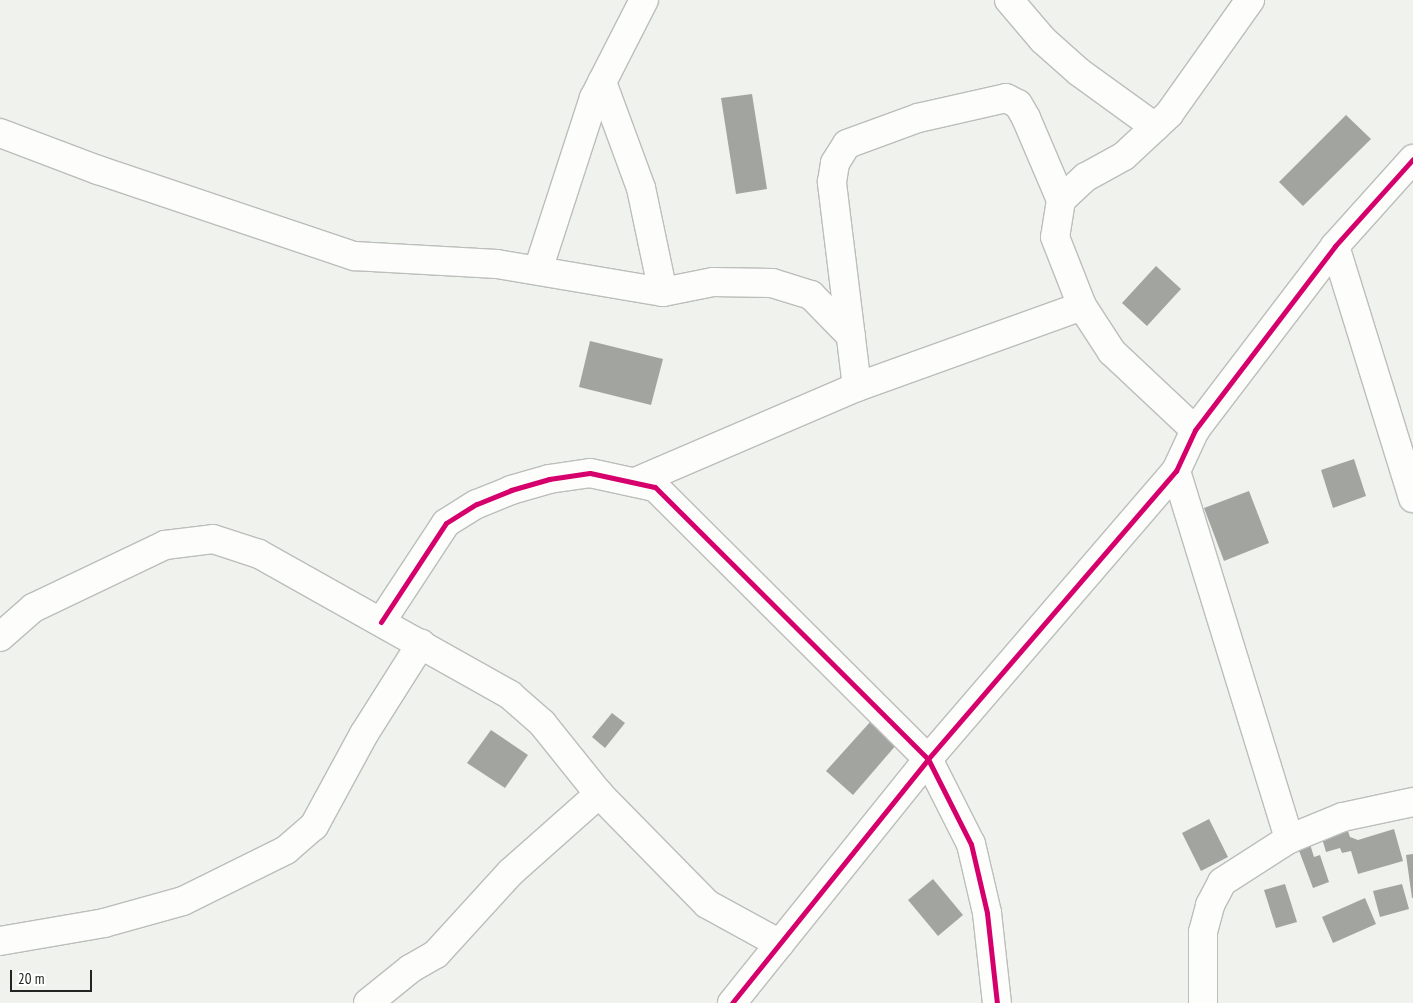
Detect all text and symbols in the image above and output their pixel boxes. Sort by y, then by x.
scale bar [12,960,95,992]
text: 20 m [18,969,44,988]

